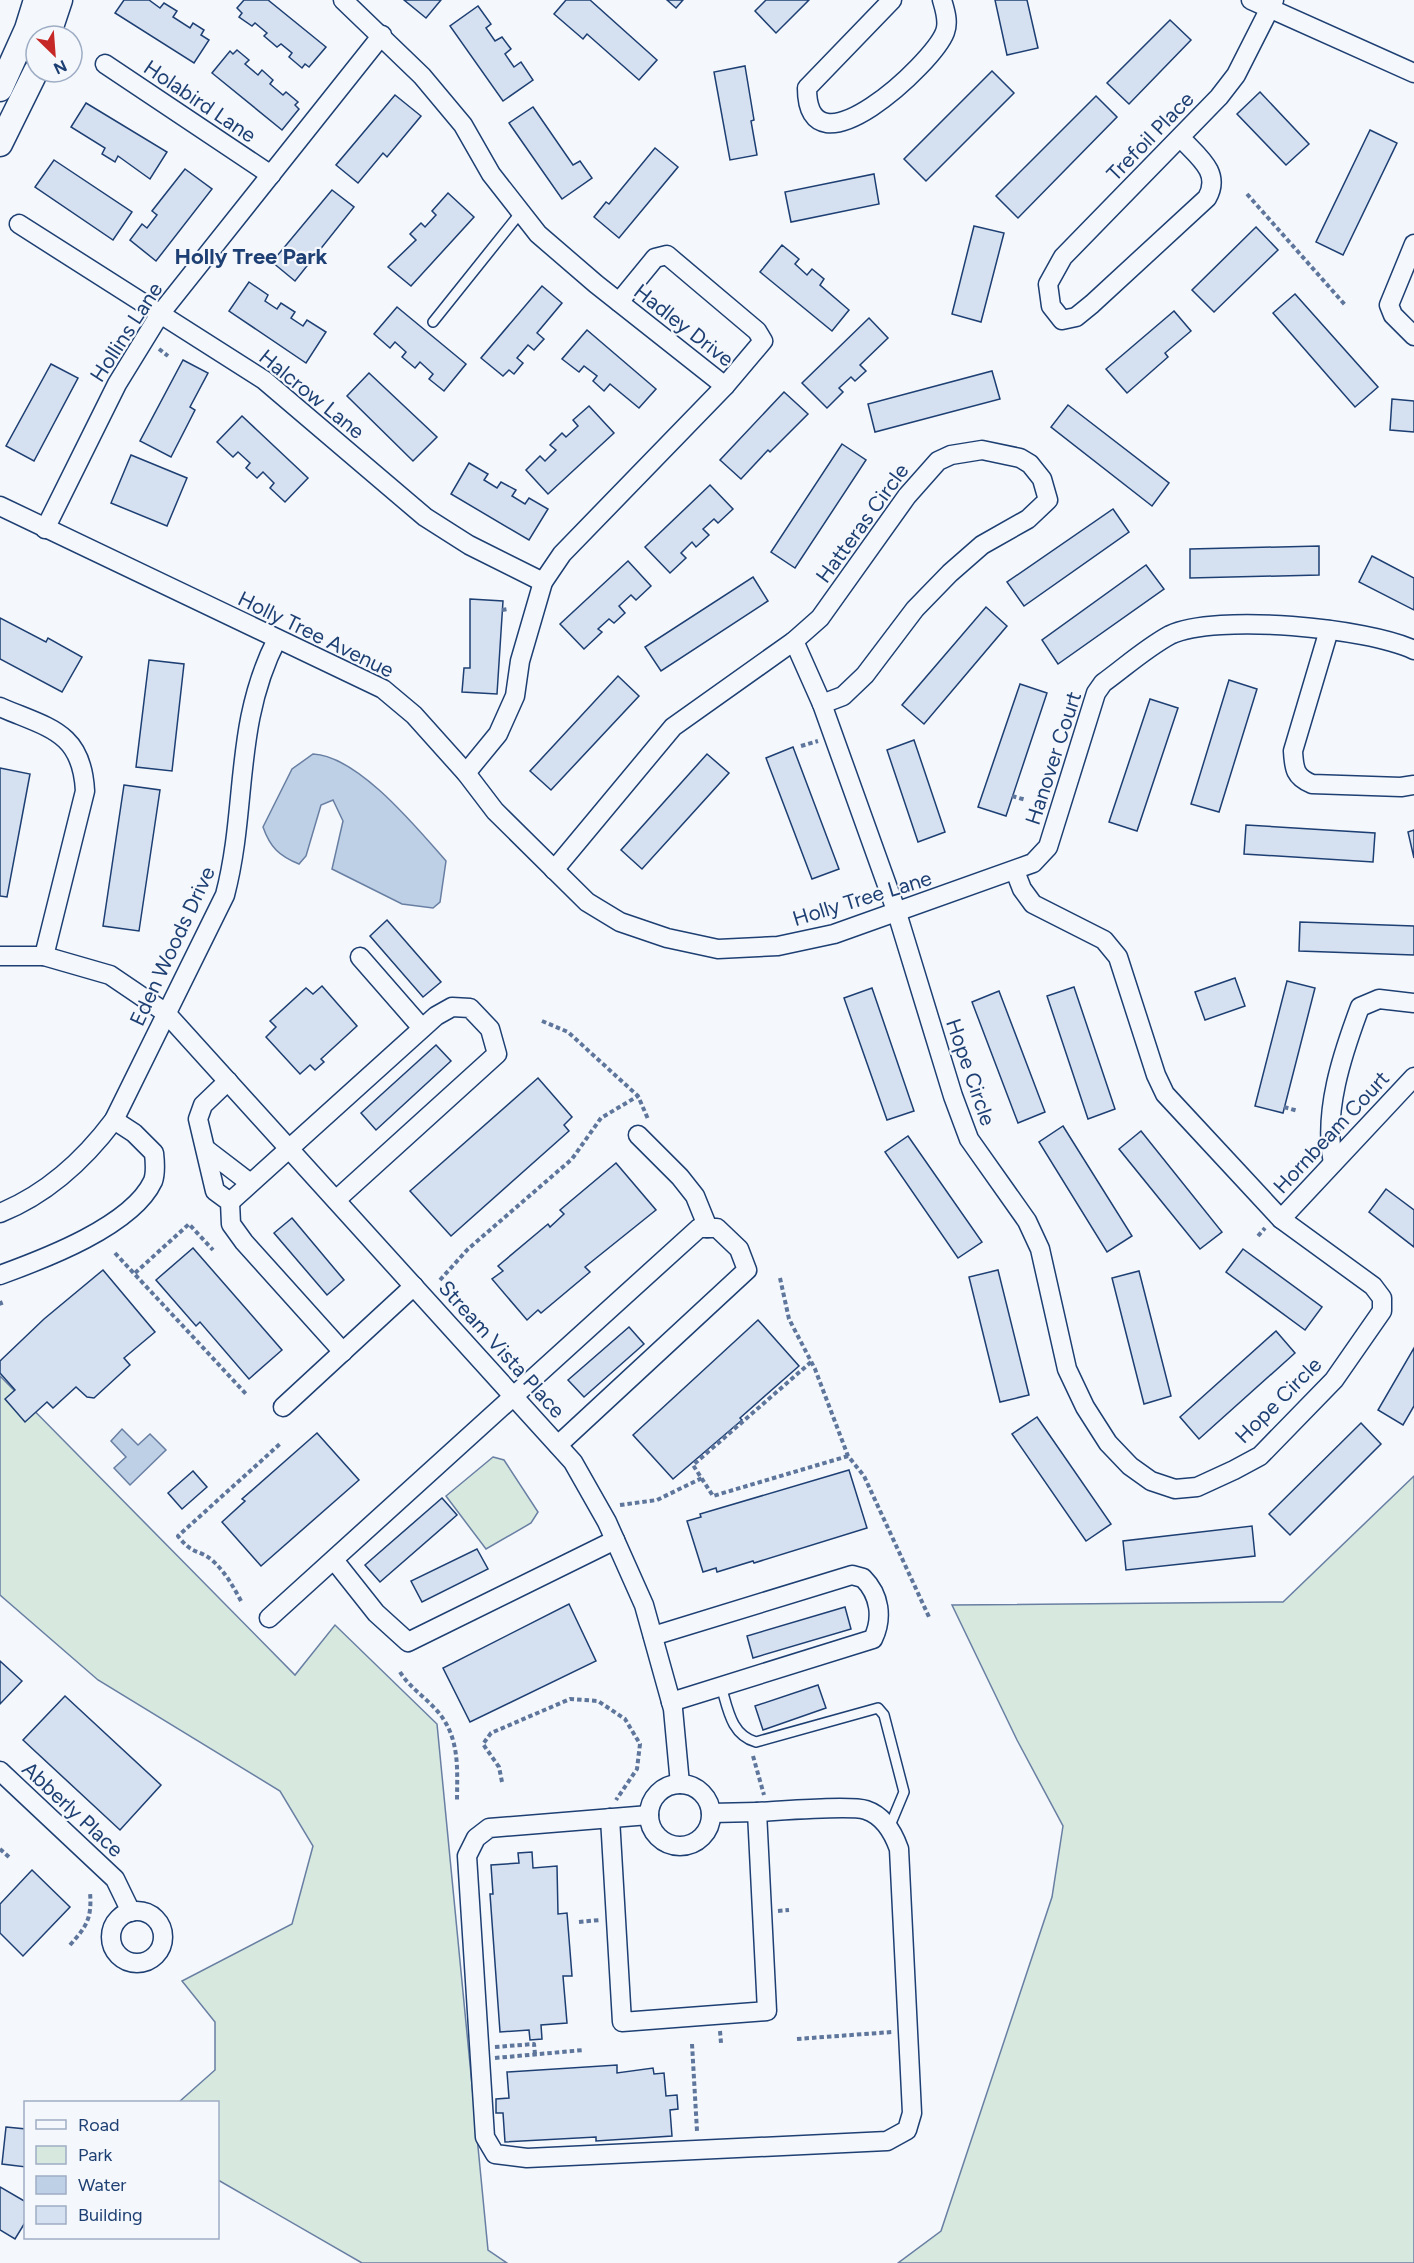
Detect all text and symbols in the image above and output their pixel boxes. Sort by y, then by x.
north arrow [24,24,84,84]
street label: Holabird Lane [139,54,261,148]
text: N [51,56,70,78]
street label: Trefoil Place [1101,86,1199,186]
district label: Holly Tree Park [175,243,328,270]
street label: Hollins Lane [85,278,167,386]
street label: Hadley Drive [629,278,739,372]
street label: Halcrow Lane [254,344,370,444]
street label: Hatteras Circle [810,459,914,587]
street label: Holly Tree Avenue [234,585,398,683]
street label: Hanover Court [1020,688,1086,828]
street label: Eden Woods Drive [124,862,220,1030]
street label: Holly Tree Lane [789,865,935,931]
street label: Hope Circle [941,1015,1001,1129]
street label: Hornbeam Court [1268,1066,1394,1198]
street label: Stream Vista Place [434,1275,570,1423]
street label: Hope Circle [1230,1352,1326,1448]
street label: Abberly Place [17,1756,129,1862]
legend [24,2101,219,2239]
text: Road [78,2114,119,2136]
text: Park [78,2144,113,2166]
text: Water [78,2174,126,2196]
text: Building [78,2204,143,2226]

